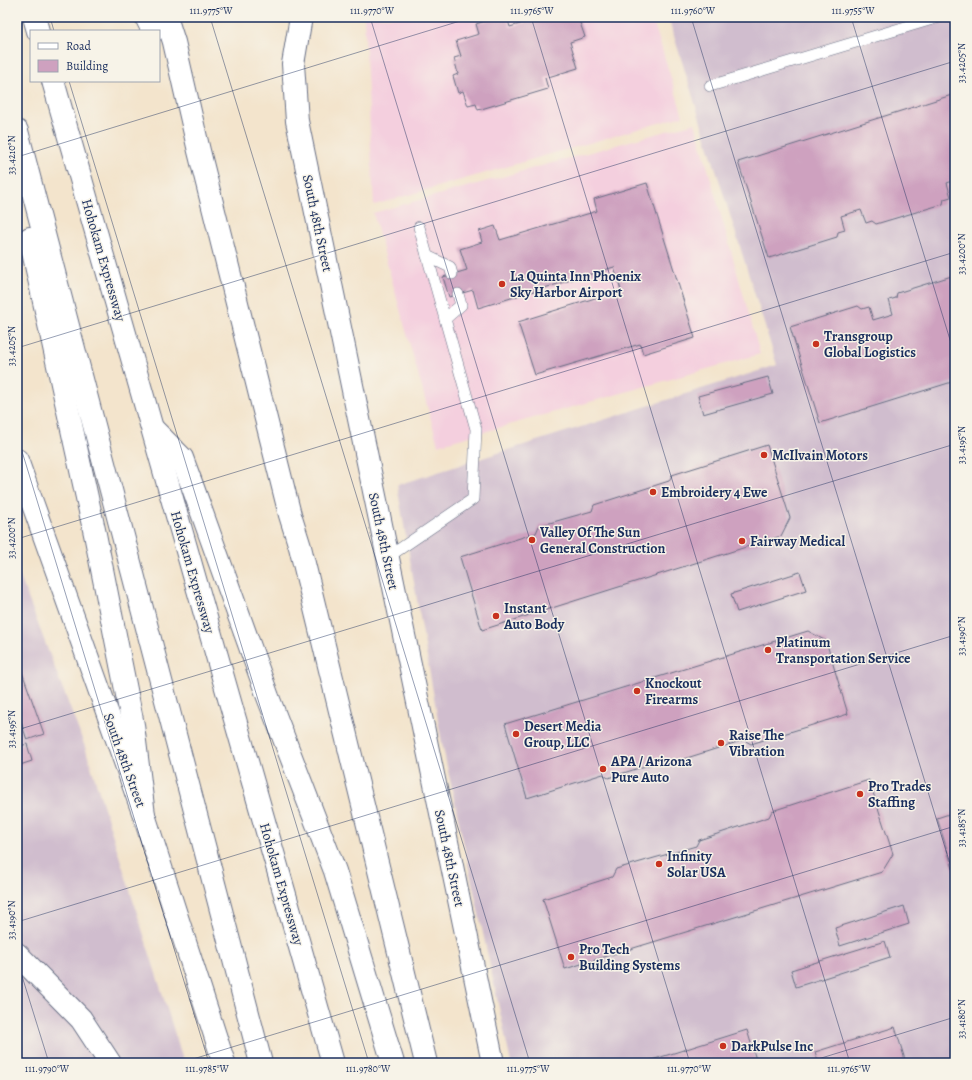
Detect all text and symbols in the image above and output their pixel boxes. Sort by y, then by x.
text: 111.9775°W [190,4,233,17]
text: 111.9770°W [350,4,395,17]
text: 111.9765°W [510,4,554,17]
text: 111.9760°W [671,4,716,17]
text: 111.9755°W [832,4,875,17]
legend [30,30,160,82]
text: Road [66,38,92,54]
text: 33.4205°N [955,43,968,83]
text: Building [66,58,108,74]
text: 33.4210°N [5,135,18,175]
street label: South 48th Street [298,173,337,274]
street label: Hohokam Expressway [77,197,130,324]
text: 33.4200°N [955,233,968,275]
place label: La Quinta Inn Phoenix Sky Harbor Airport [510,267,641,302]
marker: La Quinta Inn Phoenix Sky Harbor Airport [497,279,507,289]
text: 33.4205°N [5,326,18,366]
place label: Transgroup Global Logistics [824,327,916,362]
marker: Transgroup Global Logistics [811,339,821,349]
text: 33.4195°N [955,426,968,464]
place label: McIlvain Motors [772,446,868,465]
marker: McIlvain Motors [759,450,769,460]
place label: Embroidery 4 Ewe [661,483,768,502]
marker: Embroidery 4 Ewe [648,487,658,497]
street label: South 48th Street [364,491,403,592]
street label: Hohokam Expressway [166,509,219,636]
text: 33.4200°N [5,517,18,559]
place label: Valley Of The Sun General Construction [539,523,665,558]
place label: Fairway Medical [750,532,846,551]
marker: Valley Of The Sun General Construction [527,535,537,545]
marker: Fairway Medical [737,536,747,546]
place label: Instant Auto Body [503,599,565,634]
marker: Instant Auto Body [491,611,501,621]
text: 33.4190°N [955,616,968,656]
place label: Platinum Transportation Service [776,633,911,668]
marker: Platinum Transportation Service [763,645,773,655]
place label: Knockout Firearms [645,674,702,709]
marker: Knockout Firearms [632,686,642,696]
text: 33.4195°N [5,710,18,748]
street label: South 48th Street [99,710,151,810]
place label: Desert Media Group, LLC [524,717,602,752]
place label: Raise The Vibration [728,726,785,761]
marker: Desert Media Group, LLC [511,729,521,739]
marker: Raise The Vibration [716,738,726,748]
place label: APA / Arizona Pure Auto [610,752,692,787]
marker: APA / Arizona Pure Auto [598,764,608,774]
place label: Pro Trades Staffing [868,777,931,812]
marker: Pro Trades Staffing [855,789,865,799]
street label: South 48th Street [430,808,469,909]
text: 33.4185°N [955,809,968,847]
street label: Hohokam Expressway [255,821,308,948]
place label: Infinity Solar USA [667,847,726,882]
marker: Infinity Solar USA [654,859,664,869]
text: 33.4190°N [5,900,18,940]
place label: Pro Tech Building Systems [579,940,681,975]
marker: Pro Tech Building Systems [566,952,576,962]
text: 33.4180°N [955,999,968,1039]
place label: DarkPulse Inc [731,1037,813,1056]
marker: DarkPulse Inc [718,1041,728,1051]
text: 111.9790°W [25,1062,70,1075]
text: 111.9785°W [185,1062,229,1075]
text: 111.9780°W [346,1062,391,1075]
text: 111.9775°W [507,1062,550,1075]
text: 111.9770°W [667,1062,712,1075]
text: 111.9765°W [827,1062,871,1075]

